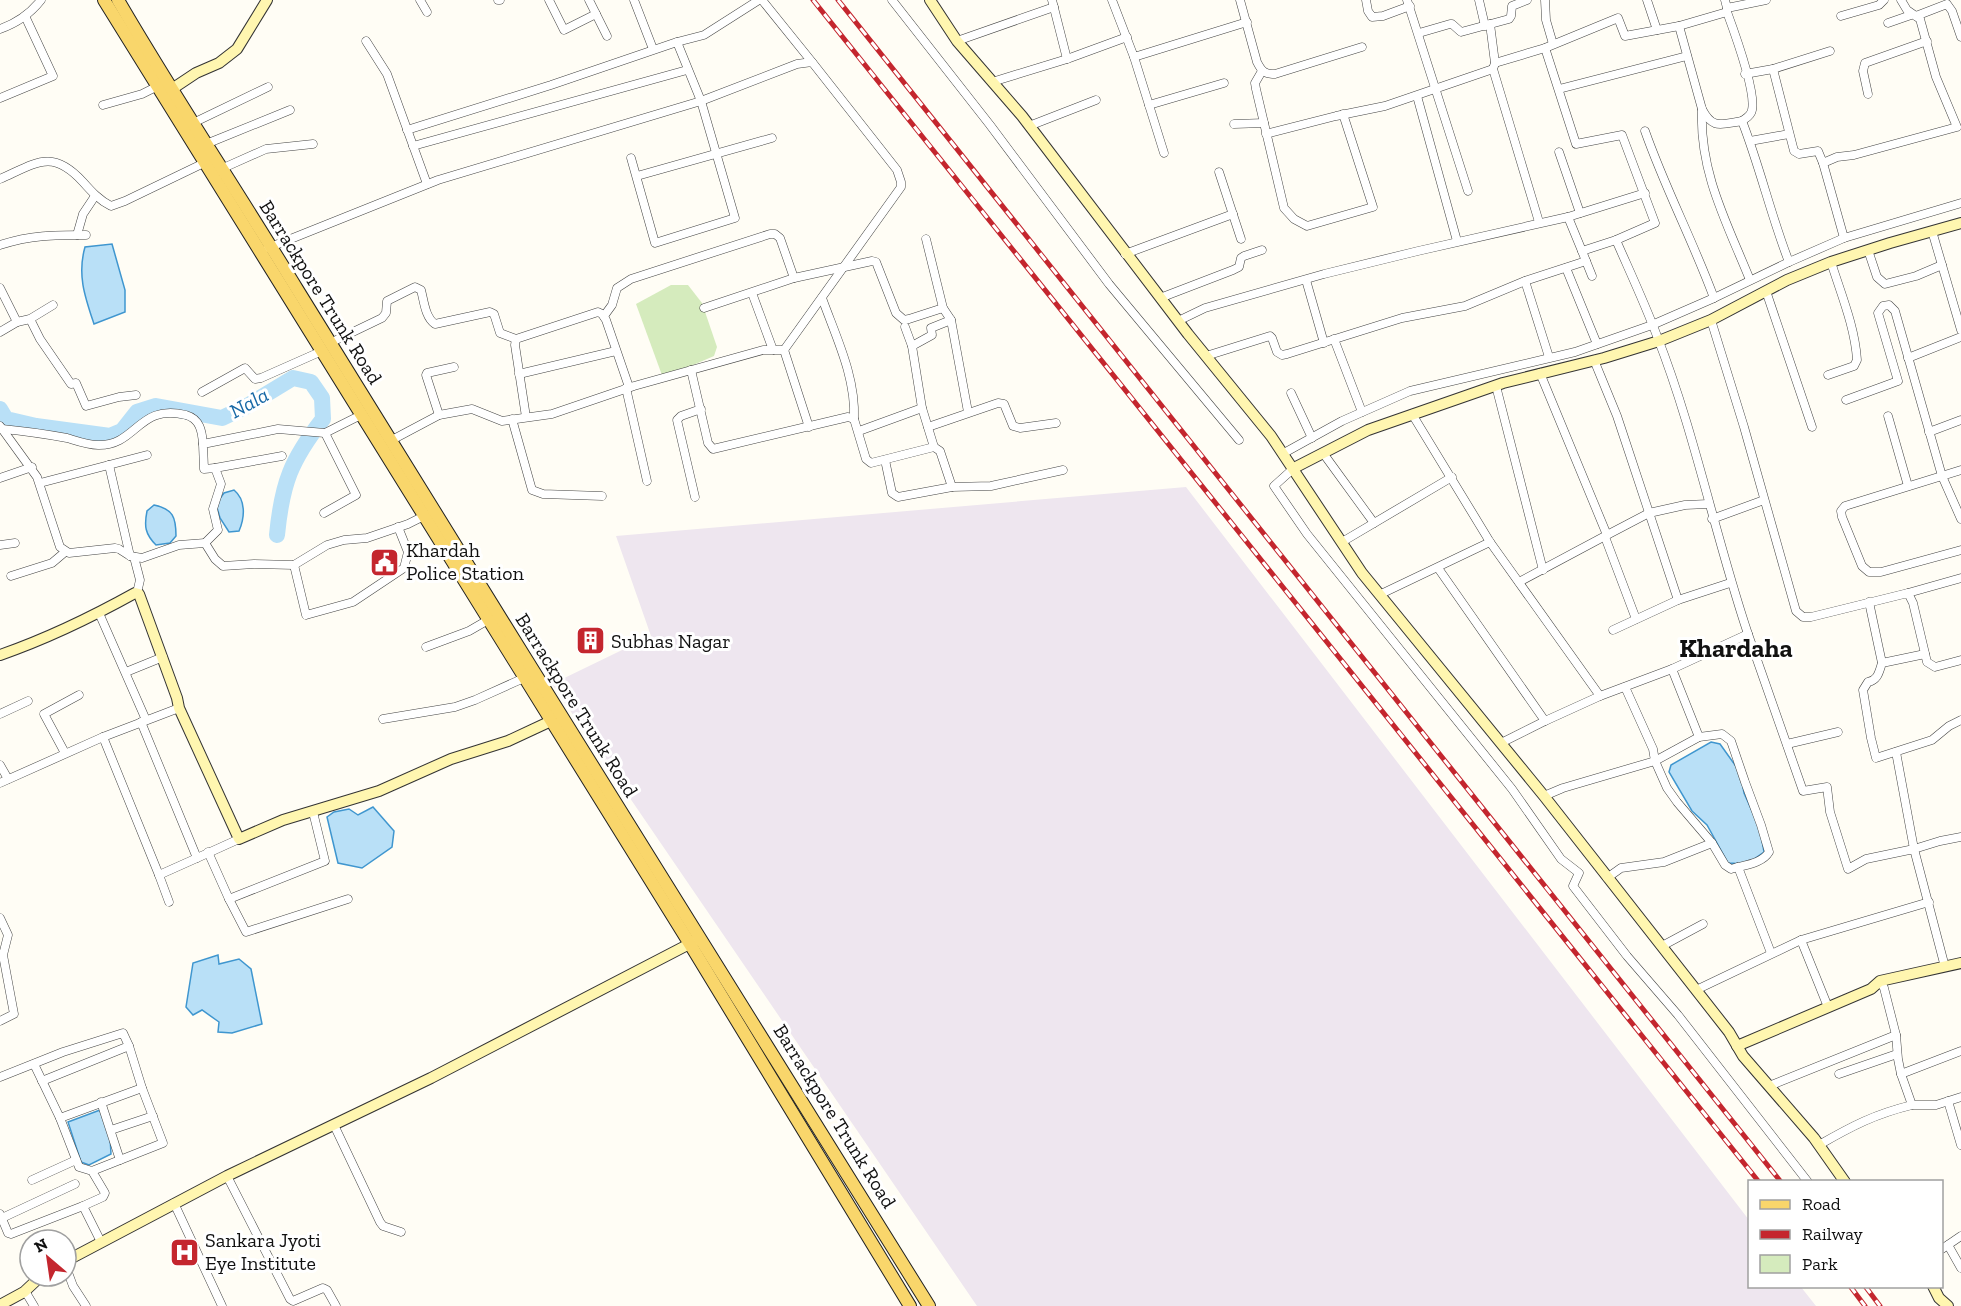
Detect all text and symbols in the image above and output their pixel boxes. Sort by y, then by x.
street label: Barrackpore Trunk Road [255,196,387,388]
water label: Nala [225,382,273,423]
place label: Khardah Police Station [406,538,524,585]
public building icon: Khardah Police Station [369,546,401,578]
street label: Barrackpore Trunk Road [511,609,643,801]
building icon: Subhas Nagar [574,625,606,657]
place label: Subhas Nagar [611,629,731,653]
district label: Khardaha [1679,632,1793,664]
street label: Barrackpore Trunk Road [769,1020,901,1212]
legend [1748,1180,1943,1288]
text: Road [1802,1193,1841,1215]
text: Railway [1802,1223,1864,1245]
north arrow [18,1228,78,1288]
place label: Sankara Jyoti Eye Institute [205,1228,321,1275]
text: N [31,1234,51,1257]
hospital icon: Sankara Jyoti Eye Institute [168,1236,200,1268]
text: Park [1802,1253,1838,1275]

